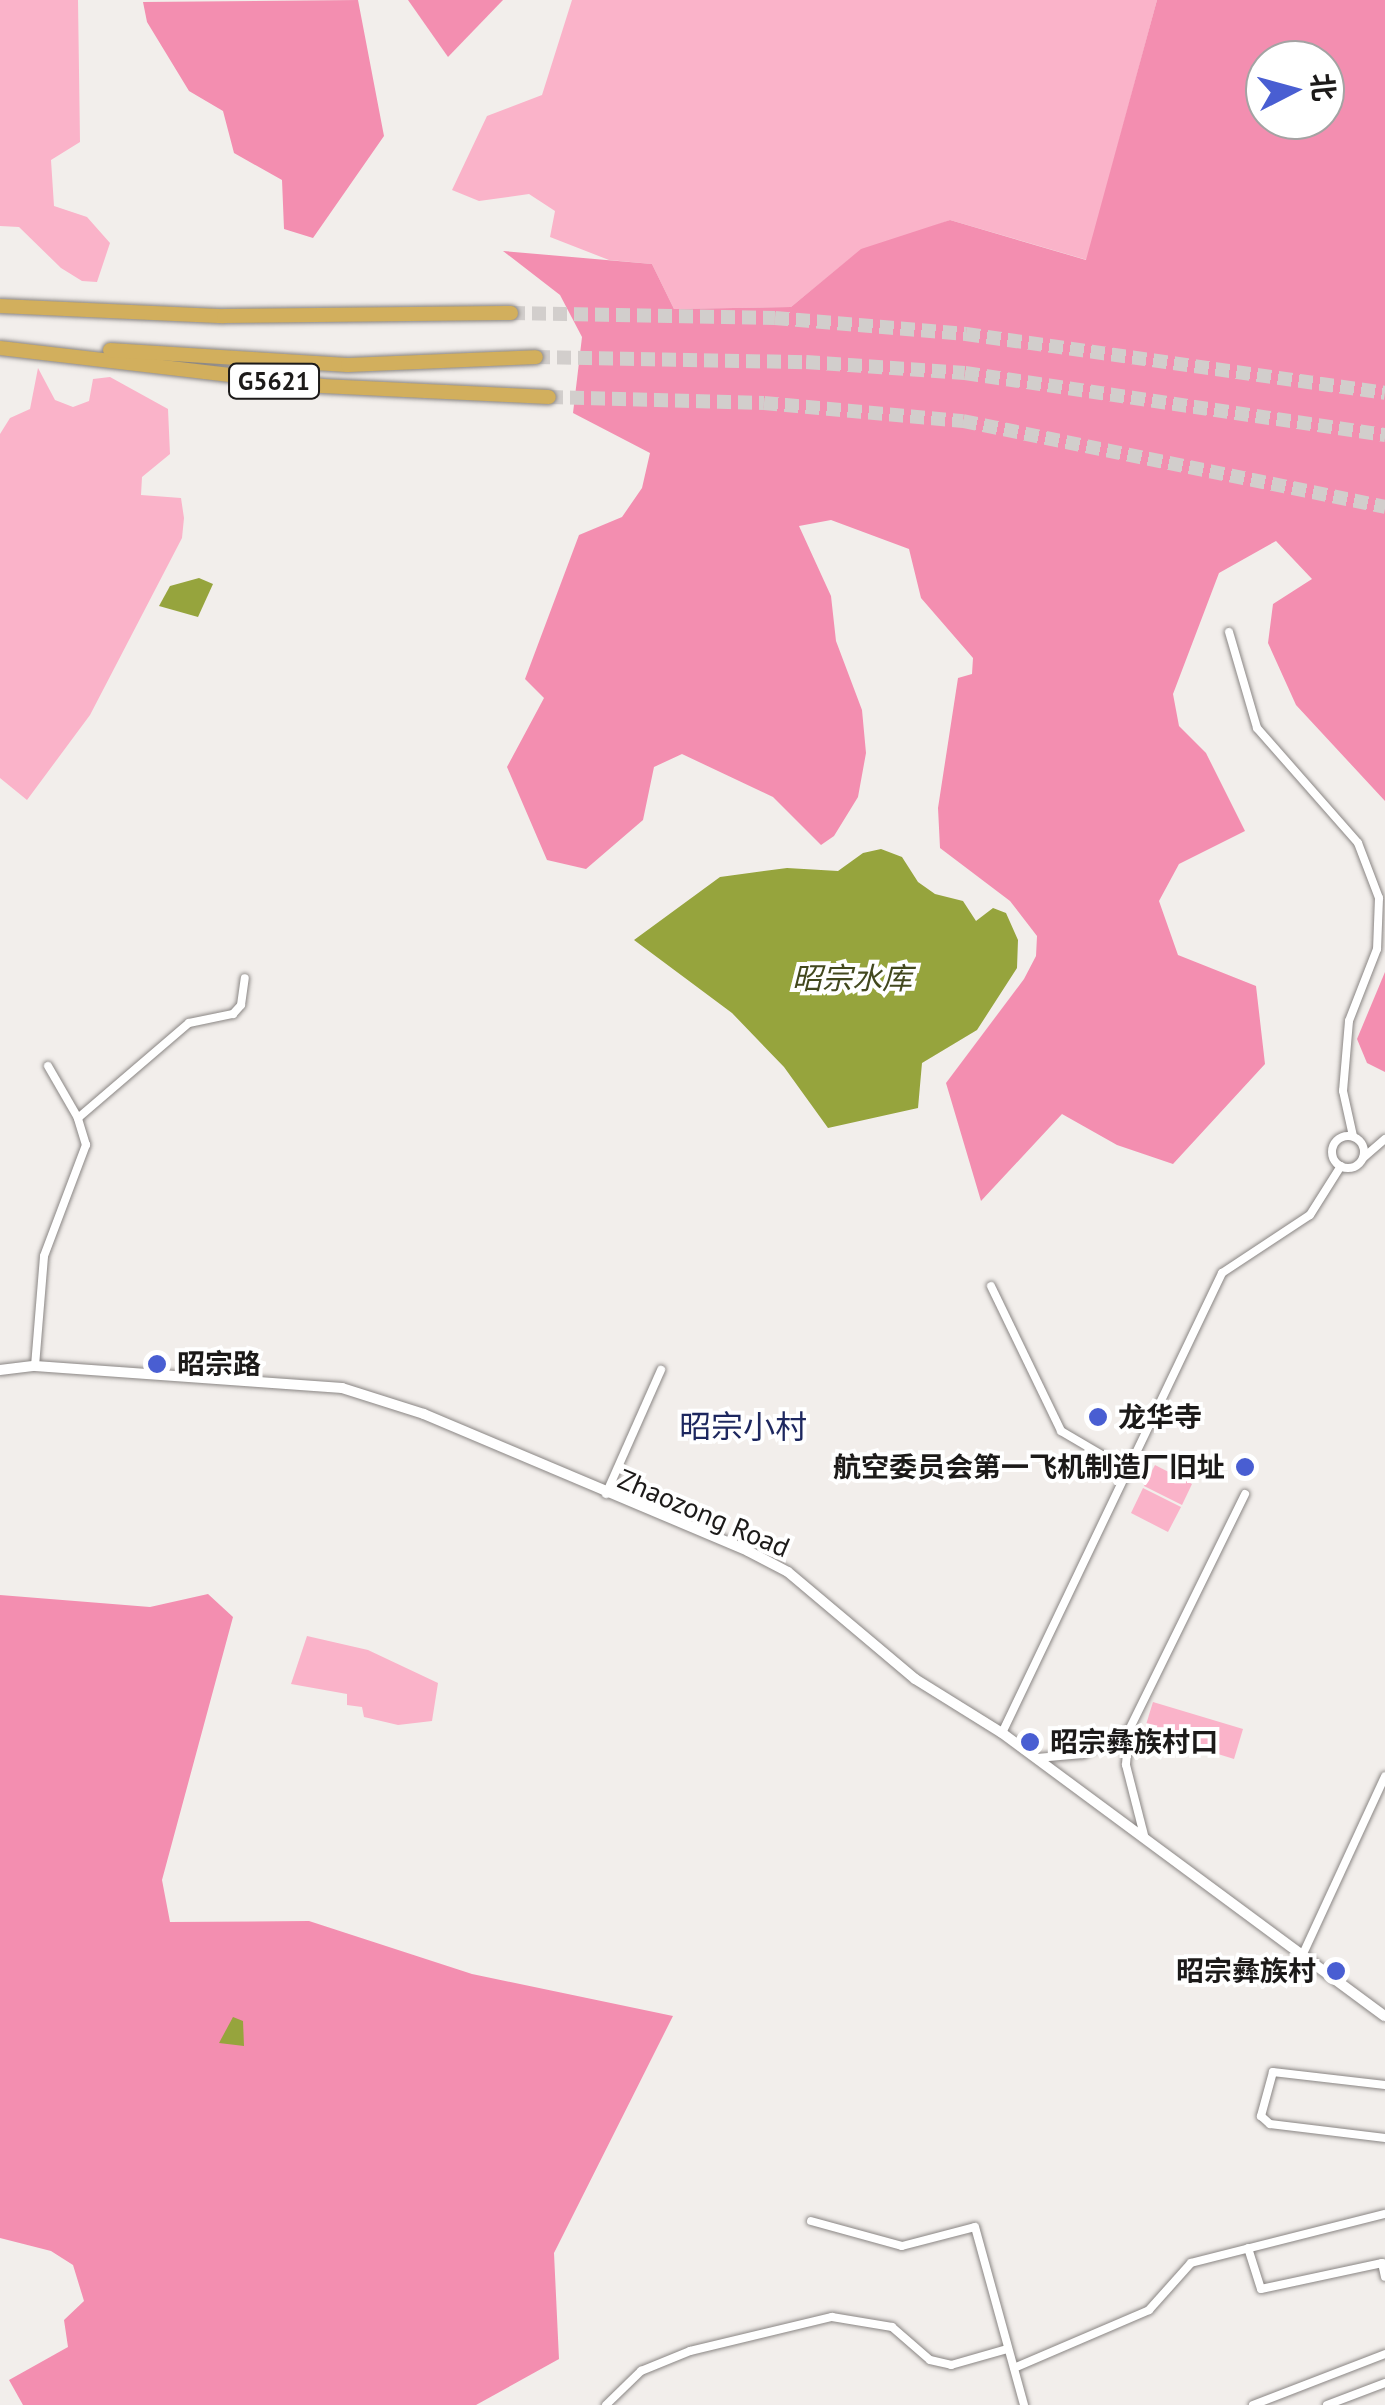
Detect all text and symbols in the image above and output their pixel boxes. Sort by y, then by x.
north arrow [1245,40,1345,140]
text: 北 [1303,71,1343,103]
road number: G5621 [226,361,322,401]
water label: 昭宗水库 [792,960,912,996]
place label: 昭宗路 [177,1347,261,1381]
marker: 昭宗路 [146,1353,168,1375]
place label: 龙华寺 [1118,1400,1202,1434]
marker: 龙华寺 [1087,1406,1109,1428]
district label: 昭宗小村 [679,1407,807,1445]
place label: 航空委员会第一飞机制造厂旧址 [833,1450,1225,1484]
marker: 航空委员会第一飞机制造厂旧址 [1234,1456,1256,1478]
street label: Zhaozong Road [613,1462,795,1564]
place label: 昭宗彝族村口 [1050,1725,1218,1759]
marker: 昭宗彝族村口 [1019,1731,1041,1753]
place label: 昭宗彝族村 [1176,1954,1316,1988]
marker: 昭宗彝族村 [1325,1960,1347,1982]

